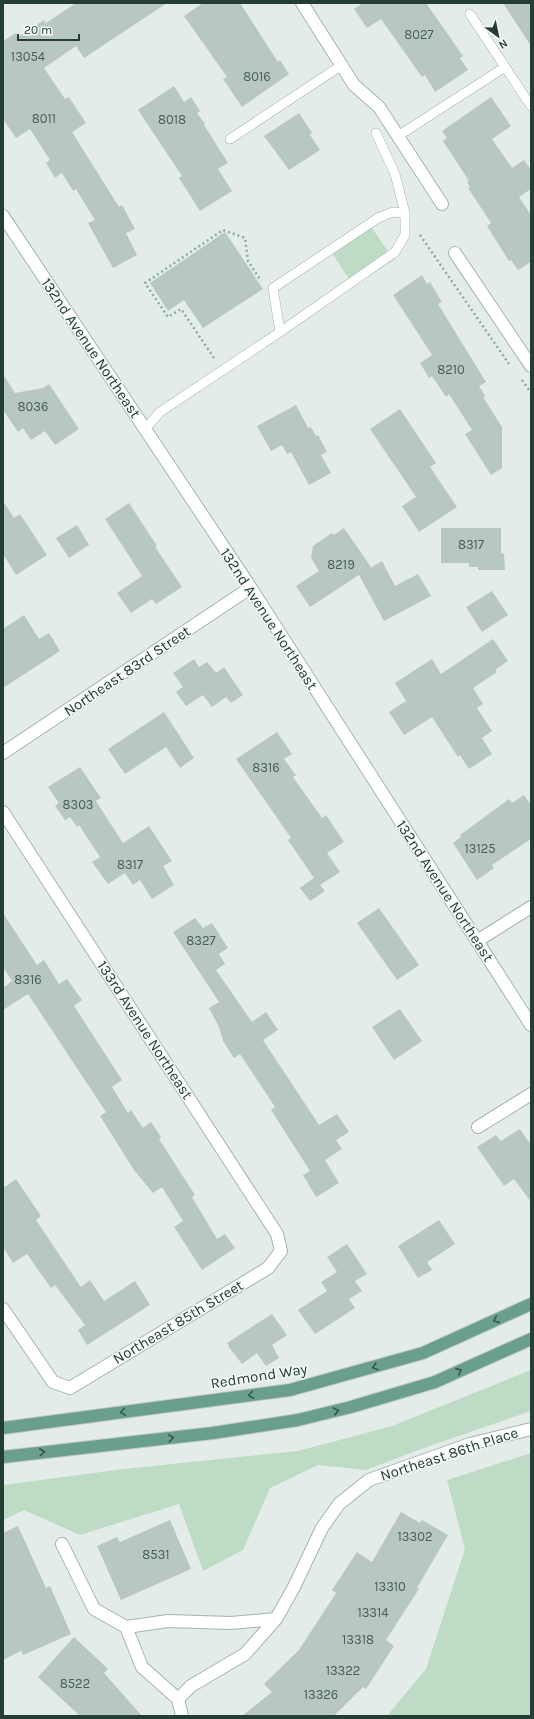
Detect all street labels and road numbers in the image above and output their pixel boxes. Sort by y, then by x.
street label: 132nd Avenue Northeast [37,275,145,422]
street label: 132nd Avenue Northeast [217,545,322,693]
street label: Northeast 83rd Street [60,622,194,720]
street label: 132nd Avenue Northeast [393,817,498,965]
street label: 133rd Avenue Northeast [93,957,197,1103]
street label: Northeast 85th Street [110,1276,247,1368]
street label: Redmond Way [209,1359,309,1393]
street label: Northeast 86th Place [378,1423,520,1485]

